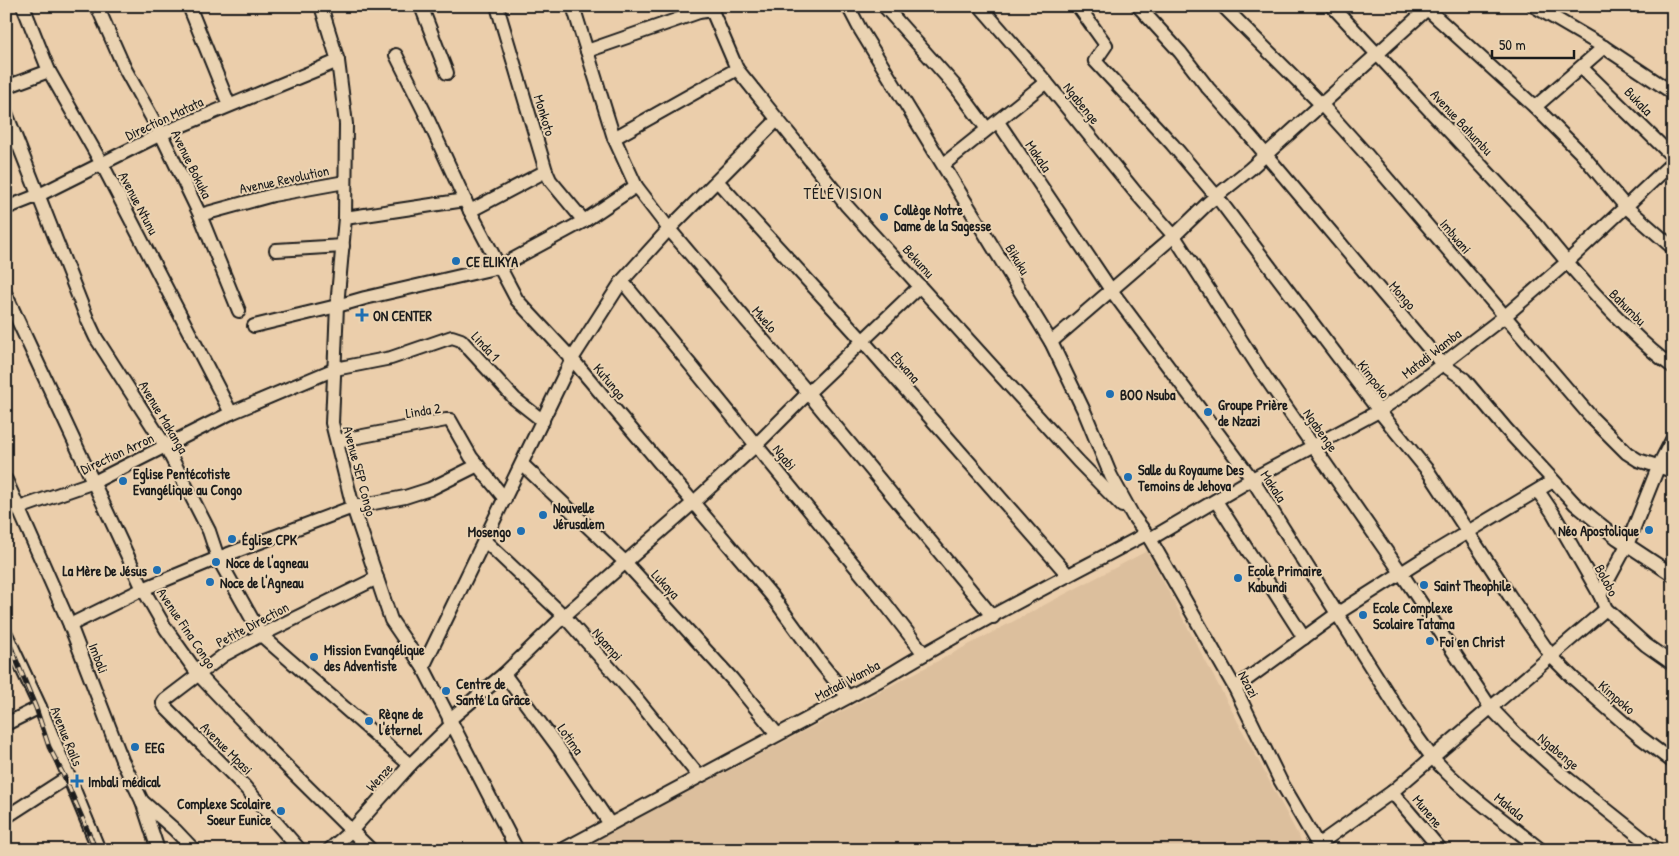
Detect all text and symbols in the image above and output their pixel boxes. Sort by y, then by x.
scale bar [1492,28,1574,60]
text: 50 m [1499,34,1526,55]
street label: Ngabenge [1059,78,1105,129]
street label: Bukala [1621,82,1658,120]
street label: Avenue Bahumbu [1427,85,1498,159]
street label: Direction Matata [122,91,206,144]
street label: Monkoto [530,92,560,138]
street label: Avenue Bokuka [167,127,217,202]
street label: Makala [1022,136,1057,176]
street label: Avenue Revolution [237,160,331,198]
street label: Avenue Ntunu [115,168,164,238]
district label: TÉLÉVISION [804,182,882,204]
place label: Collège Notre Dame de la Sagesse [894,200,992,237]
marker: Collège Notre Dame de la Sagesse [878,211,890,223]
street label: Imbwani [1436,215,1476,257]
street label: Bekumu [899,240,939,282]
street label: Bikuku [1001,240,1035,278]
place label: CE ELIKYA [466,252,518,271]
marker: CE ELIKYA [450,255,462,267]
street label: Mongo [1385,277,1421,314]
street label: Bahumbu [1605,284,1651,330]
street label: Mwelo [748,301,782,337]
place label: ON CENTER [373,306,432,325]
marker: ON CENTER [355,308,369,322]
street label: Matadi Wamba [1397,323,1465,382]
street label: Linda 1 [467,327,505,365]
street label: Ebwana [887,347,925,387]
street label: Kimpoko [1353,356,1395,403]
street label: Kutunga [589,359,631,404]
street label: Avenue Makanga [134,377,193,458]
place label: BOO Nsuba [1120,385,1176,404]
marker: BOO Nsuba [1104,388,1116,400]
place label: Groupe Prière de Nzazi [1218,395,1288,430]
street label: Linda 2 [404,398,442,422]
street label: Ngabenge [1298,405,1343,456]
marker: Groupe Prière de Nzazi [1202,406,1214,418]
street label: Avenue SEP Congo [338,424,381,519]
street label: Direction Arron [77,428,157,478]
street label: Ngabi [768,440,801,475]
place label: Salle du Royaume Des Temoins de Jehova [1137,460,1245,495]
place label: Eglise Pentécotiste Evangélique au Congo [133,464,242,501]
street label: Makala [1257,466,1292,506]
marker: Salle du Royaume Des Temoins de Jehova [1122,471,1134,483]
marker: Eglise Pentécotiste Evangélique au Congo [117,475,129,487]
place label: Nouvelle Jérusalem [553,498,605,533]
marker: Nouvelle Jérusalem [537,509,549,521]
place label: Néo Apostolique [1558,521,1639,542]
place label: Mosengo [468,522,511,543]
marker: Néo Apostolique [1643,524,1655,536]
marker: Mosengo [515,525,527,537]
place label: Église CPK [242,530,298,551]
marker: Église CPK [226,533,238,545]
place label: Noce de l'agneau [226,553,309,574]
marker: Noce de l'agneau [210,556,222,568]
place label: La Mère De Jésus [62,561,148,580]
place label: Ecole Primaire Kabundi [1248,561,1323,596]
street label: Bolobo [1591,561,1623,600]
marker: La Mère De Jésus [151,564,163,576]
street label: Lukaya [647,565,685,604]
marker: Ecole Primaire Kabundi [1232,572,1244,584]
place label: Noce de l'Agneau [220,573,304,594]
marker: Noce de l'Agneau [204,576,216,588]
place label: Saint Theophile [1434,576,1512,597]
marker: Saint Theophile [1418,579,1430,591]
street label: Avenue Fina Congo [152,584,221,673]
street label: Petite Direction [212,597,292,651]
place label: Ecole Complexe Scolaire Tatama [1373,598,1455,633]
marker: Ecole Complexe Scolaire Tatama [1357,609,1369,621]
street label: Ngampi [588,623,628,665]
place label: Foi en Christ [1439,632,1506,651]
marker: Foi en Christ [1424,635,1436,647]
street label: Imbali [85,640,113,676]
place label: Mission Evangélique des Adventiste [324,640,425,675]
marker: Mission Evangélique des Adventiste [308,651,320,663]
street label: Matadi Wamba [811,655,883,705]
street label: Nzazi [1234,667,1264,701]
place label: Centre de Santé La Grâce [456,674,531,709]
street label: Kimpoko [1594,676,1640,719]
marker: Centre de Santé La Grâce [440,685,452,697]
street label: Avenue Rails [46,703,88,769]
place label: Règne de l'éternel [379,704,424,739]
marker: Règne de l'éternel [363,715,375,727]
street label: Avenue Mpasi [196,718,257,779]
street label: Lotima [554,720,589,759]
street label: Ngabenge [1534,728,1584,775]
place label: EEG [145,738,164,757]
marker: EEG [129,741,141,753]
street label: Wenze [361,758,397,795]
place label: Imbali médical [88,772,161,791]
marker: Imbali médical [70,774,84,788]
street label: Makala [1491,788,1530,825]
street label: Munene [1409,790,1448,832]
place label: Complexe Scolaire Soeur Eunice [177,794,271,829]
marker: Complexe Scolaire Soeur Eunice [275,805,287,817]

